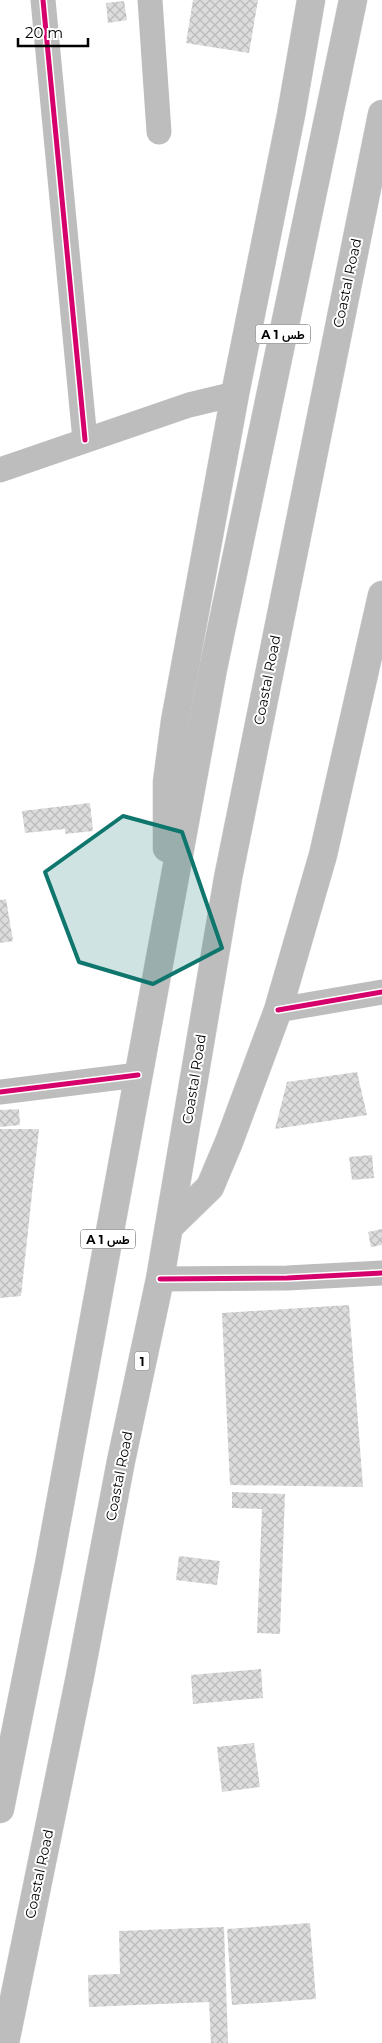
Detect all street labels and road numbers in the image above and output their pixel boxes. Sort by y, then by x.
street label: Coastal Road [329,237,365,329]
road number: A 1 طس [256,324,310,344]
street label: Coastal Road [249,634,285,726]
street label: Coastal Road [178,1033,210,1125]
road number: A 1 طس [80,1230,136,1248]
road number: 1 [134,1352,150,1370]
street label: Coastal Road [101,1430,137,1522]
street label: Coastal Road [21,1828,57,1920]

